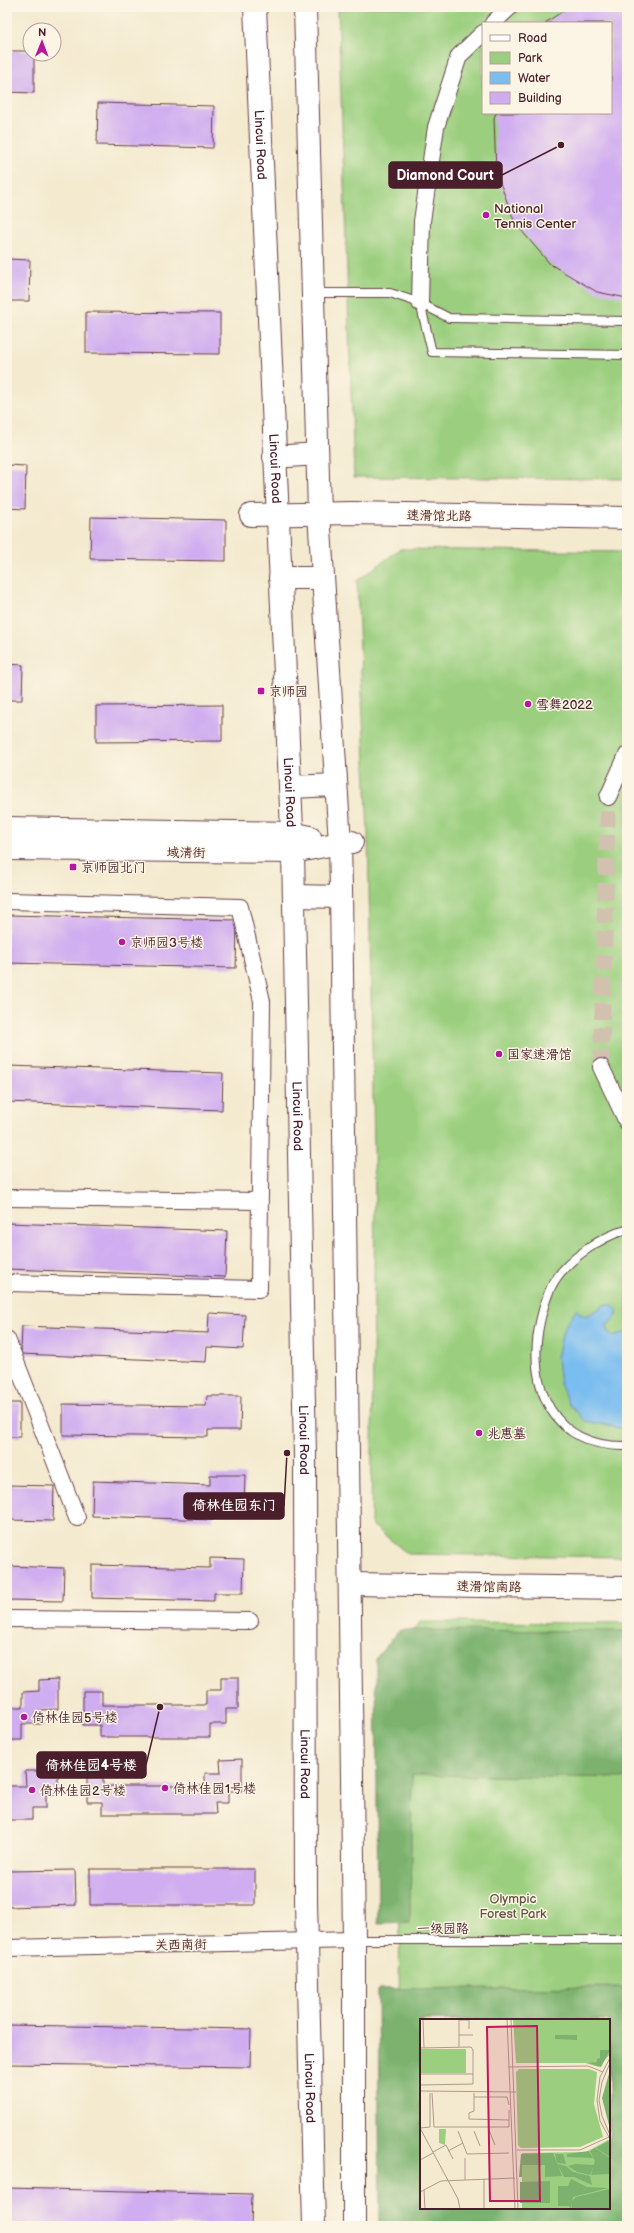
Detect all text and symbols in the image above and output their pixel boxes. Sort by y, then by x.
north arrow [22,22,62,62]
legend [482,22,612,114]
text: N [38,26,46,39]
text: Road [518,31,547,46]
text: Park [518,51,542,66]
text: Water [518,71,550,86]
text: Building [518,91,562,106]
street label: Lincui Road [251,110,270,180]
callout: Diamond Court [389,162,502,188]
text: Diamond Court [396,167,494,184]
place label: National Tennis Center [494,201,576,232]
marker: National Tennis Center [481,210,491,220]
street label: Lincui Road [265,433,284,504]
street label: 速滑馆北路 [406,507,472,525]
place label: 京师园 [269,684,308,700]
marker: 京师园 [256,686,266,696]
place label: 雪舞2022 [536,697,593,713]
marker: 雪舞2022 [523,699,533,709]
street label: Lincui Road [280,757,299,828]
street label: 域清街 [166,845,206,861]
place label: 京师园北门 [81,860,146,876]
marker: 京师园北门 [68,862,78,872]
place label: 京师园3号楼 [130,935,203,951]
marker: 京师园3号楼 [117,937,127,947]
place label: 国家速滑馆 [507,1047,572,1063]
marker: 国家速滑馆 [494,1049,504,1059]
street label: Lincui Road [289,1081,306,1151]
street label: Lincui Road [295,1405,312,1475]
place label: 兆惠墓 [487,1426,526,1442]
marker: 兆惠墓 [474,1428,484,1438]
callout: 倚林佳园东门 [184,1493,284,1519]
text: 倚林佳园东门 [192,1497,276,1514]
street label: 速滑馆南路 [456,1578,522,1596]
place label: 倚林佳园5号楼 [32,1710,117,1726]
marker: 倚林佳园5号楼 [19,1712,29,1722]
street label: Lincui Road [297,1729,313,1799]
callout: 倚林佳园4号楼 [37,1752,146,1778]
text: 倚林佳园4号楼 [45,1757,137,1774]
place label: 倚林佳园1号楼 [173,1781,256,1797]
place label: 倚林佳园2号楼 [40,1783,126,1799]
marker: 倚林佳园1号楼 [160,1783,170,1793]
marker: 倚林佳园2号楼 [27,1785,37,1795]
park label: Olympic Forest Park [480,1891,547,1922]
street label: 一级园路 [417,1921,469,1937]
street label: 关西南街 [155,1937,207,1953]
inset map [420,2019,610,2209]
street label: Lincui Road [301,2053,318,2123]

